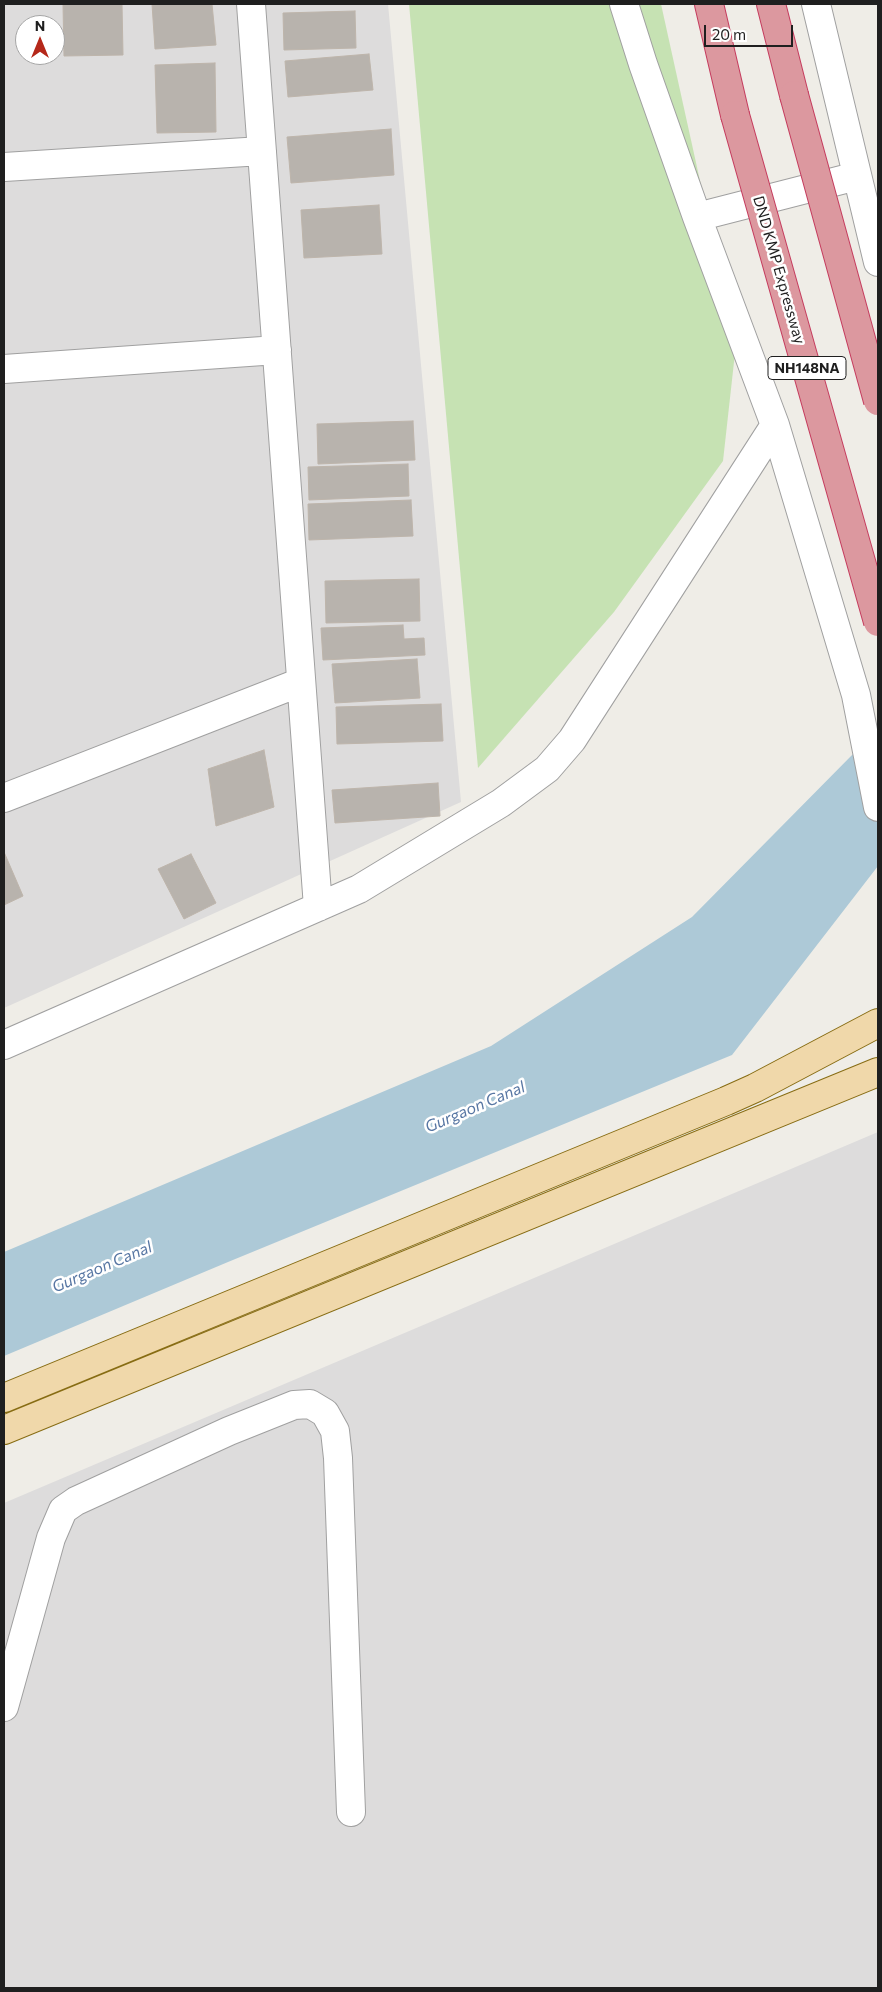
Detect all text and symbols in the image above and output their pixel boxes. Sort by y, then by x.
north arrow [15,15,65,65]
scale bar [707,15,796,47]
text: N [35,17,45,34]
text: 20 m [712,25,746,43]
street label: DND KMP Expressway [749,194,809,346]
road number: NH148NA [768,356,846,379]
water label: Gurgaon Canal [422,1077,528,1137]
water label: Gurgaon Canal [49,1237,155,1297]

